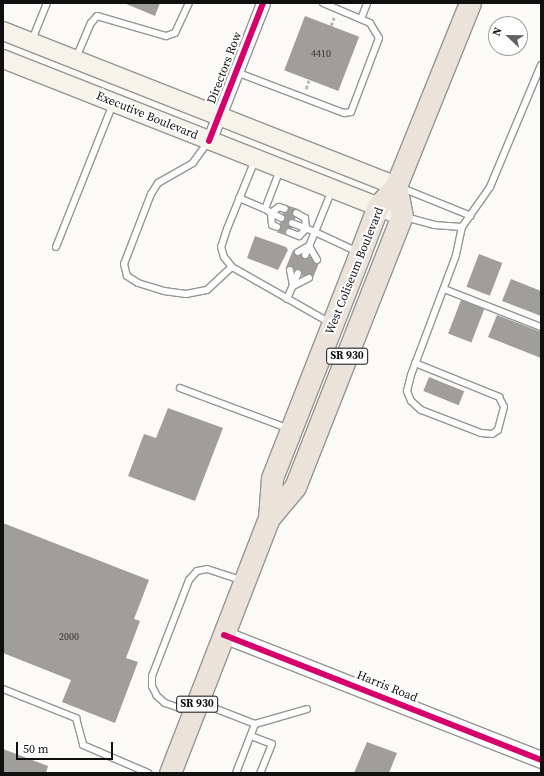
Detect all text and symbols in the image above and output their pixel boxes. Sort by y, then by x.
north arrow [488,16,528,56]
text: N [489,25,506,38]
street label: Directors Row [205,30,245,106]
house number: 4410 [311,48,331,60]
street label: Executive Boulevard [94,89,200,143]
street label: West Coliseum Boulevard [323,205,387,337]
road number: SR 930 [326,347,368,365]
house number: 2000 [59,631,79,643]
street label: Harris Road [355,668,419,706]
road number: SR 930 [176,695,218,713]
scale bar [18,734,115,760]
text: 50 m [23,741,49,757]

